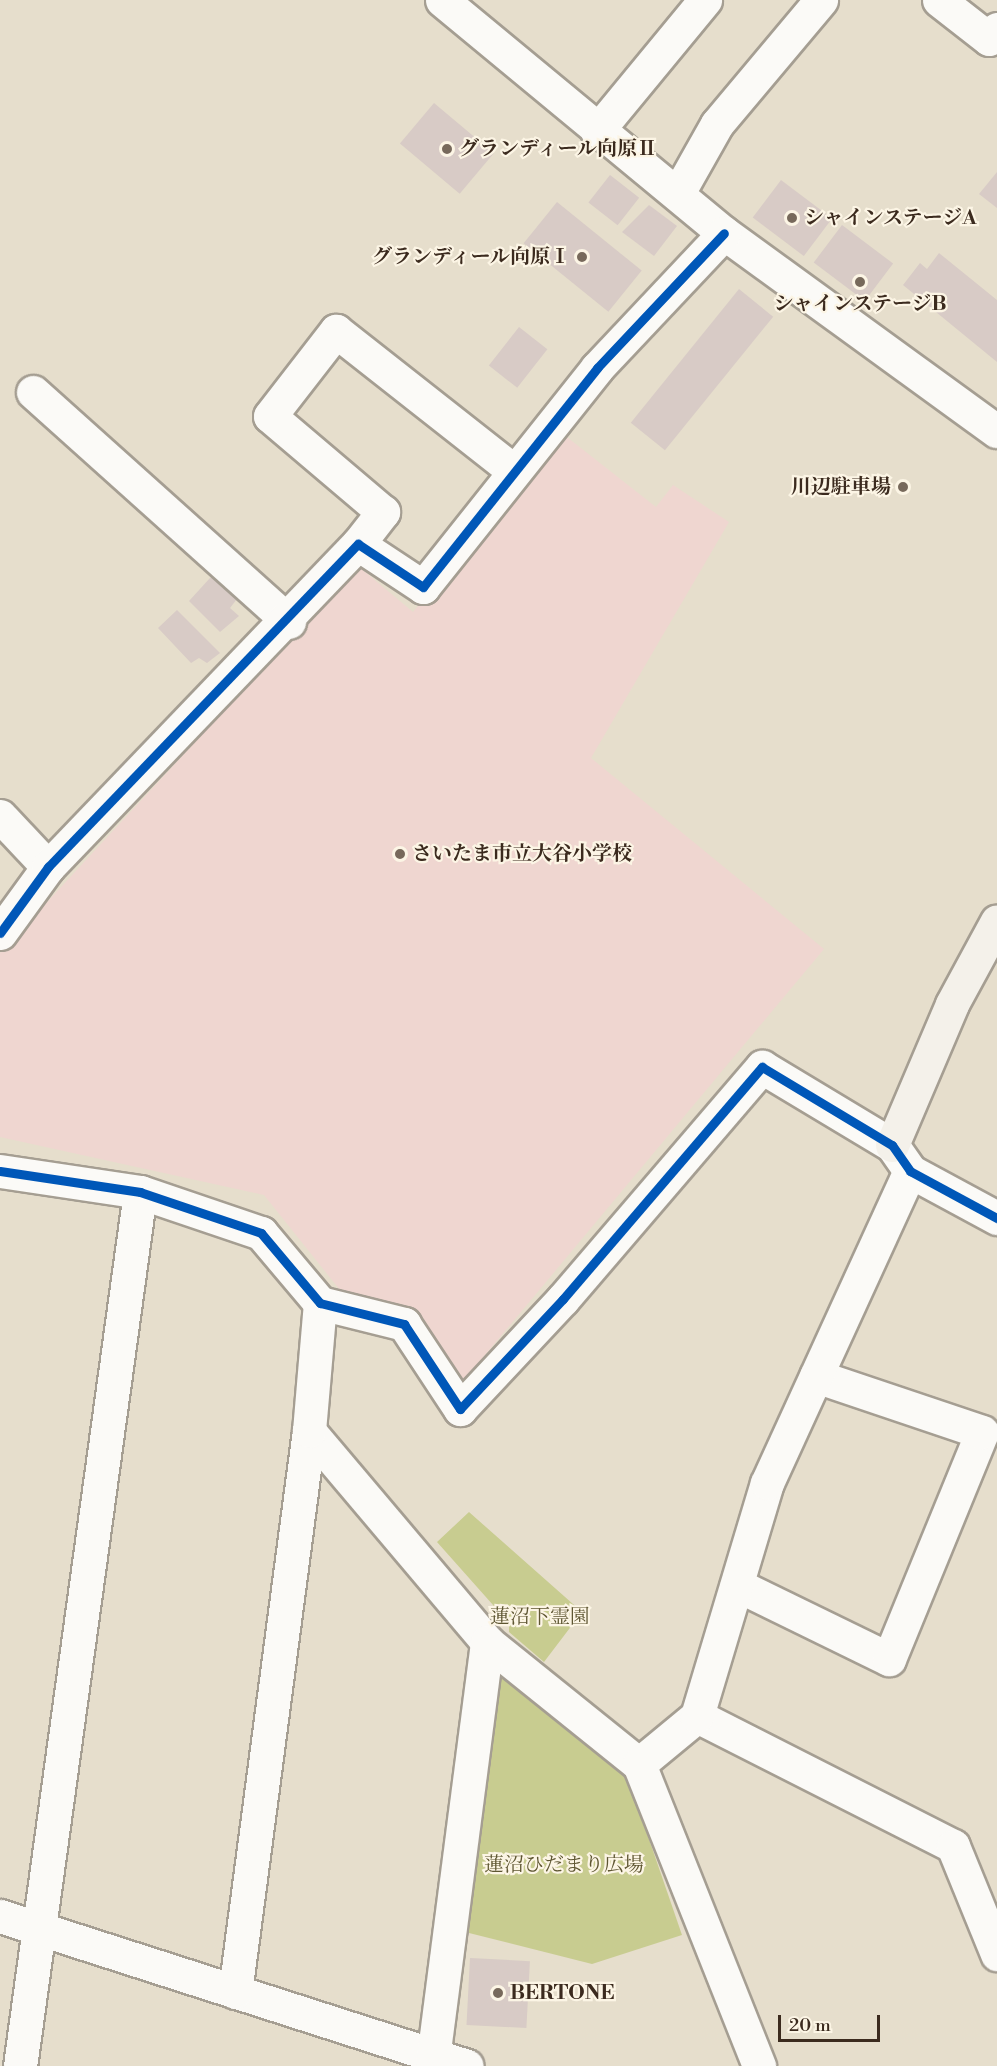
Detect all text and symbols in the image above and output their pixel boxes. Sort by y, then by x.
place label: グランディール向原Ⅱ [459,137,659,161]
marker: グランディール向原Ⅱ [440,142,454,156]
place label: シャインステージA [804,206,978,230]
marker: シャインステージA [785,211,799,225]
place label: グランディール向原Ⅰ [370,245,570,269]
marker: グランディール向原Ⅰ [575,250,589,264]
marker: シャインステージB [853,275,867,289]
place label: シャインステージB [772,292,948,316]
place label: 川辺駐車場 [791,475,891,499]
marker: 川辺駐車場 [896,480,910,494]
place label: さいたま市立大谷小学校 [412,842,632,866]
marker: さいたま市立大谷小学校 [393,847,407,861]
park label: 蓮沼下霊園 [490,1605,590,1629]
park label: 蓮沼ひだまり広場 [484,1853,644,1877]
place label: BERTONE [510,1981,614,2005]
marker: BERTONE [491,1986,505,2000]
scale bar [781,2003,883,2041]
text: 20 m [789,2014,831,2037]

